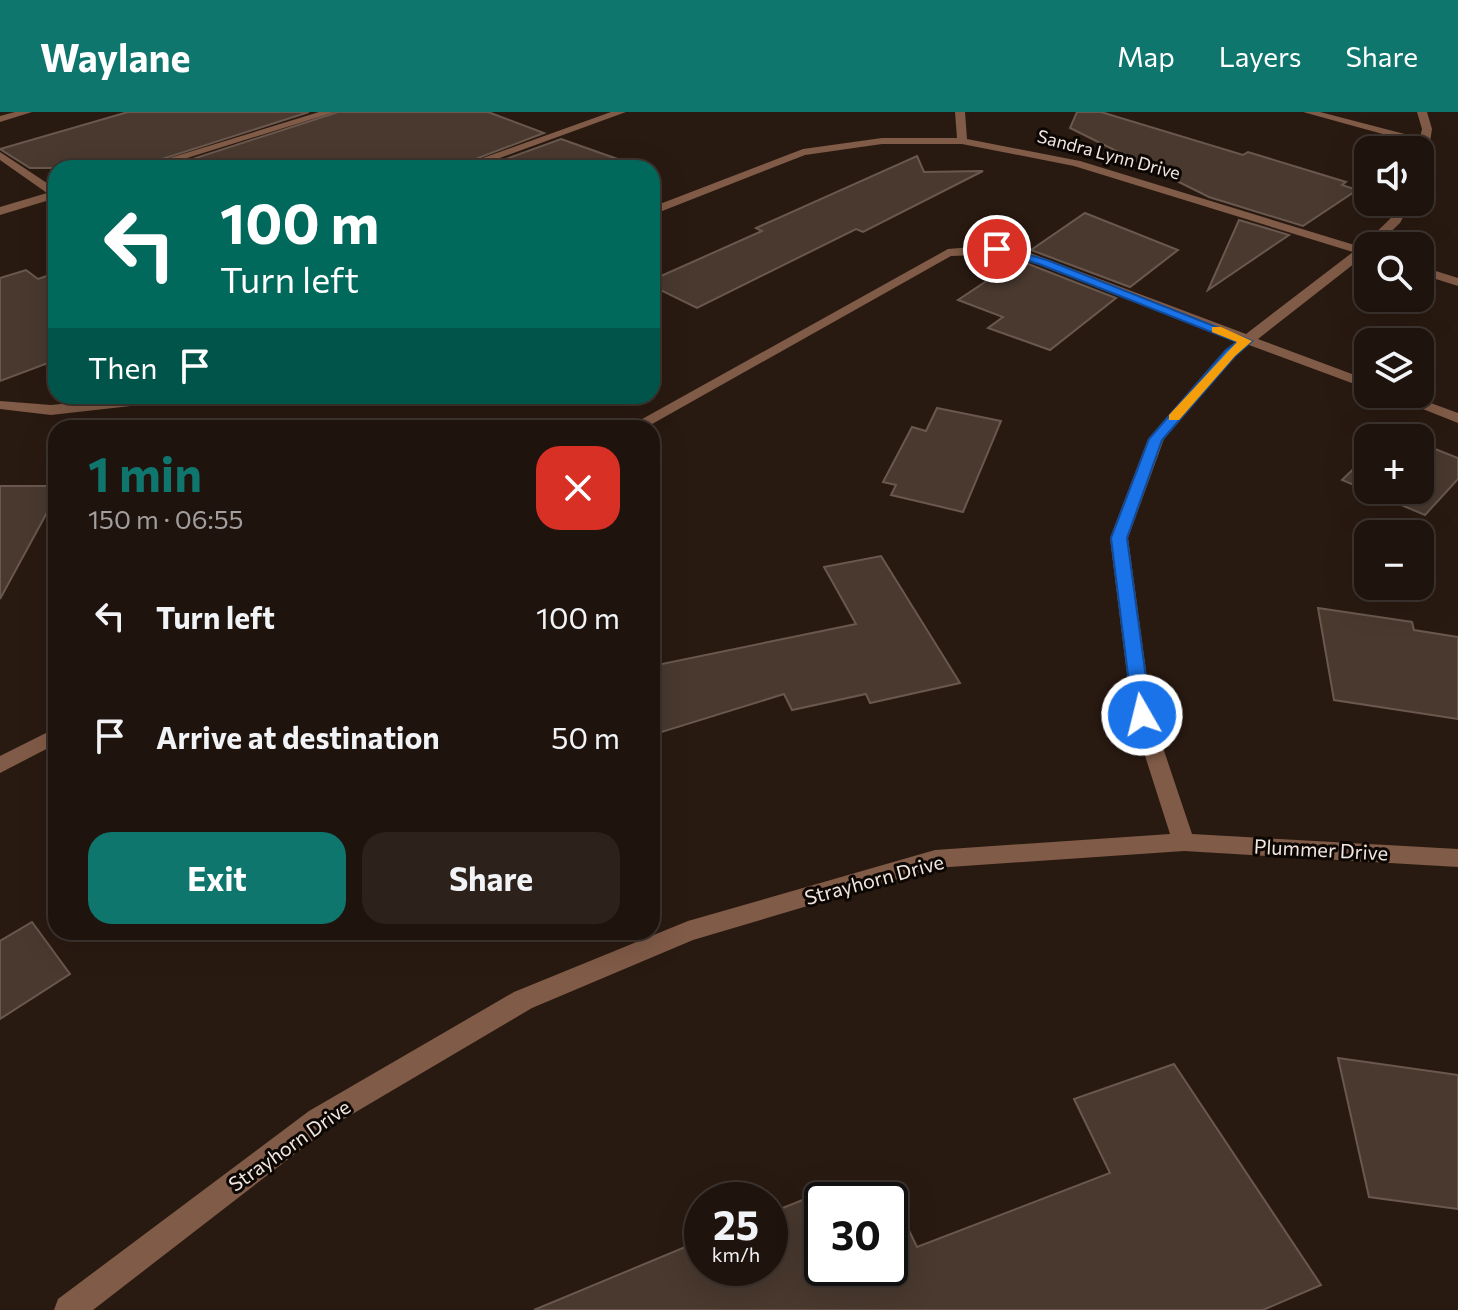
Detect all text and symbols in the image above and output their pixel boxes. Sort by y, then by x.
text: Waylane [40,33,190,80]
text: Map [1117,39,1175,73]
text: Layers [1219,39,1301,73]
text: Share [1345,39,1418,73]
street label: Sandra Lynn Drive [1035,124,1183,184]
map controls [1354,136,1434,600]
button: sound [1354,136,1434,216]
text: 100 m [220,187,379,256]
icon: left [88,192,192,296]
pin [963,215,1031,283]
icon: arrive [975,227,1019,271]
button: search [1354,232,1434,312]
text: Turn left [220,256,359,300]
button: layers [1354,328,1434,408]
icon: arrive [173,344,217,388]
text: Then [88,348,157,385]
button: + [1354,424,1434,504]
text: 1 min [88,443,202,502]
button: close [536,446,620,530]
text: 150 m · 06:55 [88,503,244,534]
button: − [1354,520,1434,600]
icon: left [88,594,132,638]
text: Turn left [156,598,275,635]
text: 100 m [536,598,620,635]
position arrow [1100,673,1184,757]
icon: arrive [88,714,132,758]
text: Arrive at destination [156,718,440,755]
text: 50 m [551,718,620,755]
button: Exit [88,832,346,924]
button: Share [362,832,620,924]
street label: Plummer Drive [1253,833,1389,865]
street label: Strayhorn Drive [802,849,946,909]
street label: Strayhorn Drive [224,1094,354,1196]
speed limit sign: 30 [804,1182,908,1286]
text: 25 [713,1199,759,1248]
text: km/h [712,1242,760,1266]

